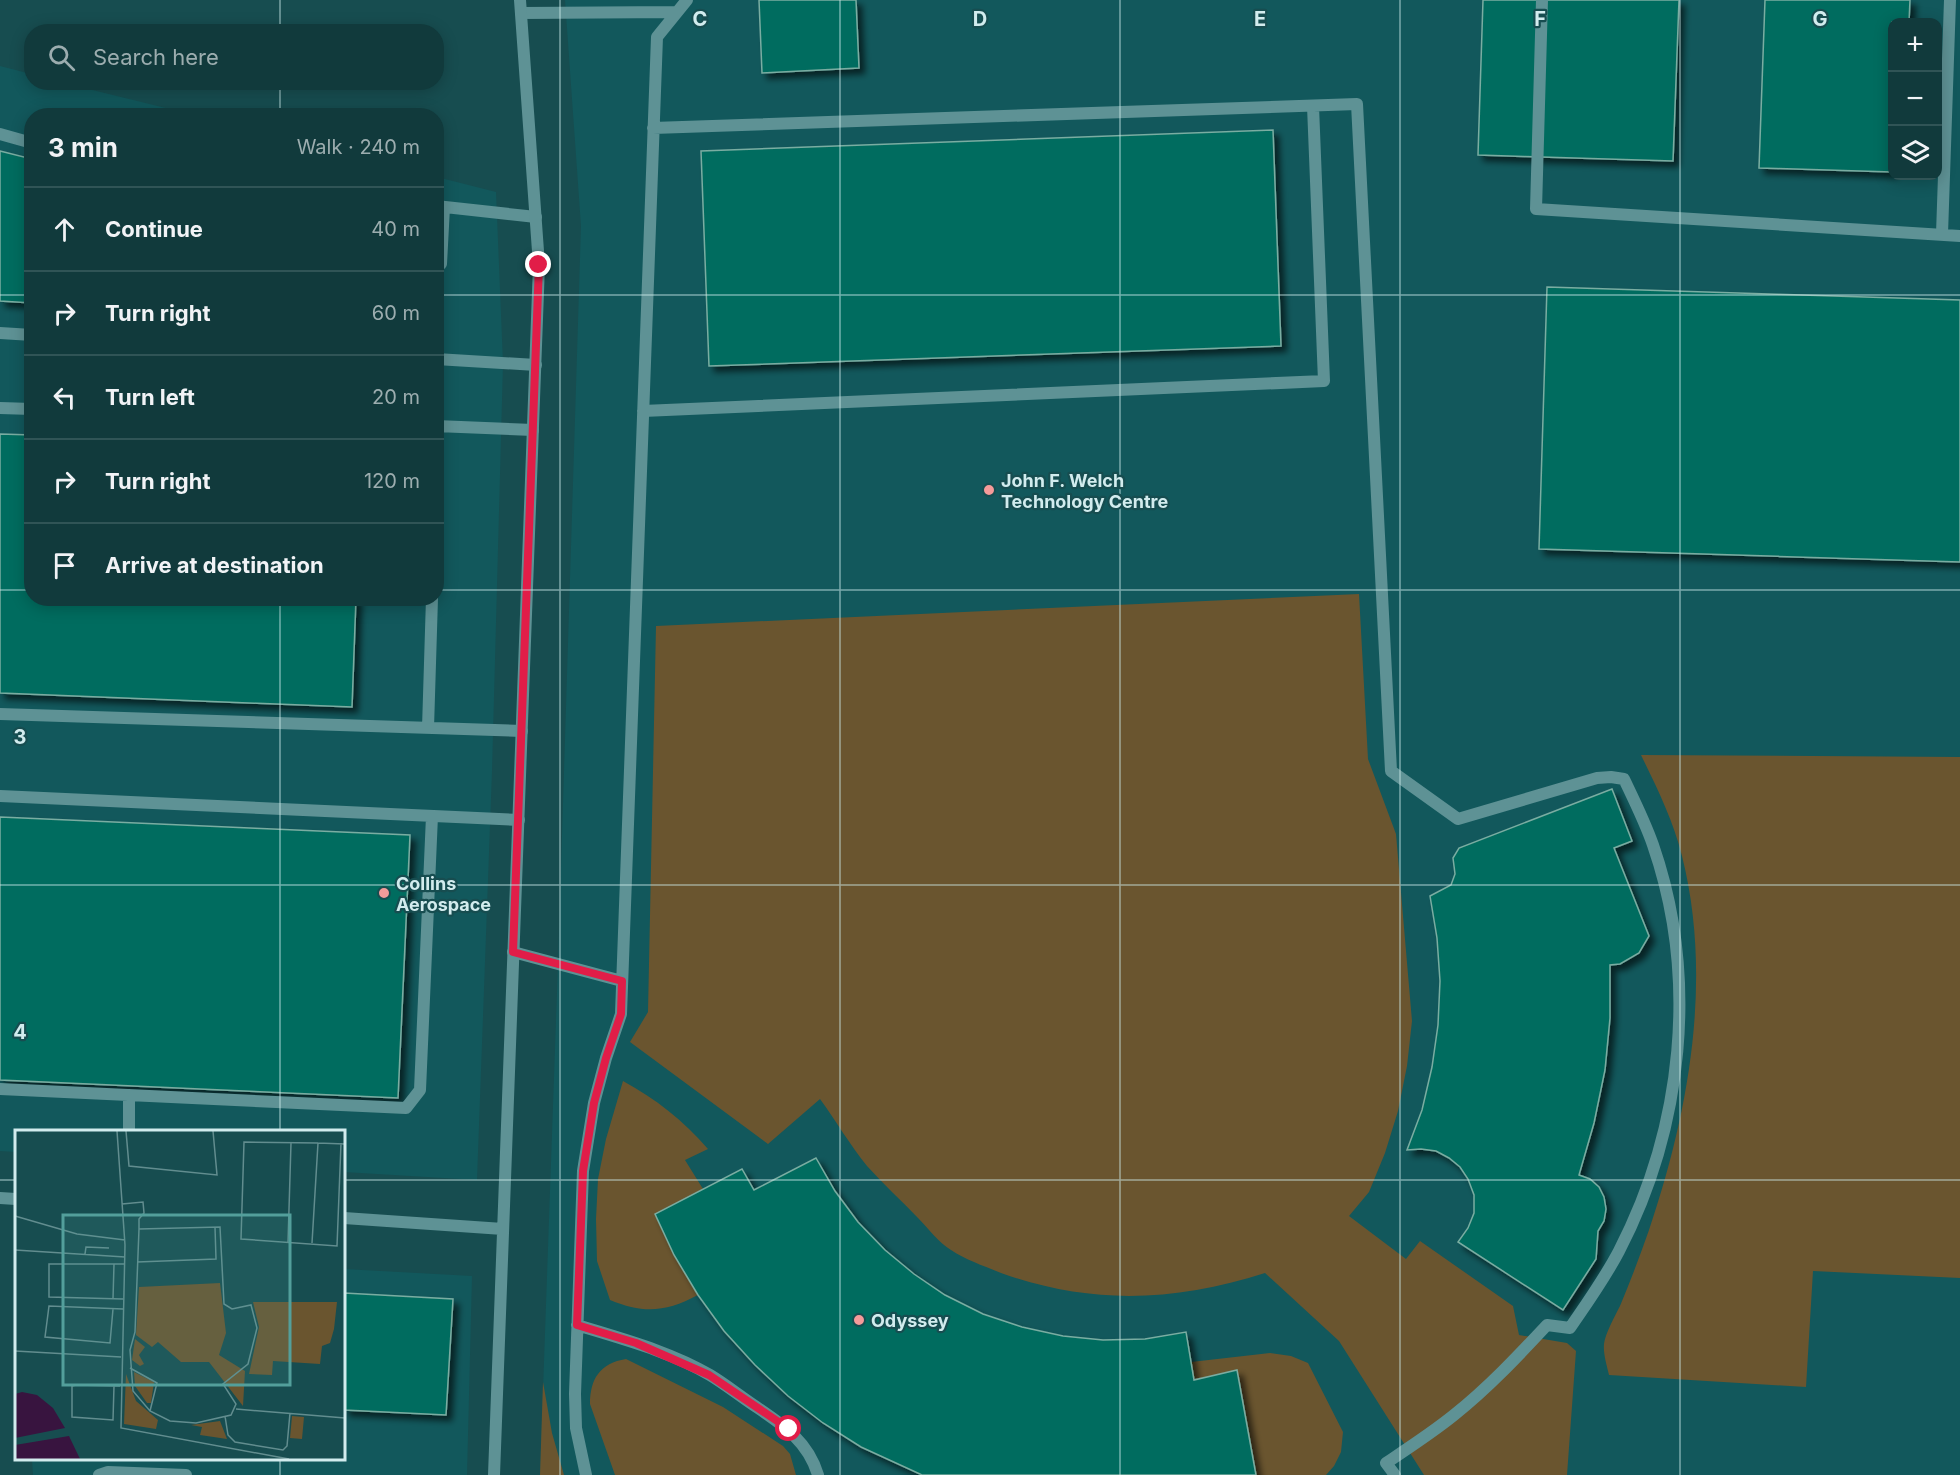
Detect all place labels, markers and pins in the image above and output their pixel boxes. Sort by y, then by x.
place label: John F. Welch Technology Centre [1001,470,1168,512]
marker: John F. Welch Technology Centre [982,483,996,497]
place label: Collins Aerospace [396,873,491,915]
marker: Collins Aerospace [377,886,391,900]
place label: Odyssey [871,1310,949,1331]
marker: Odyssey [852,1313,866,1327]

